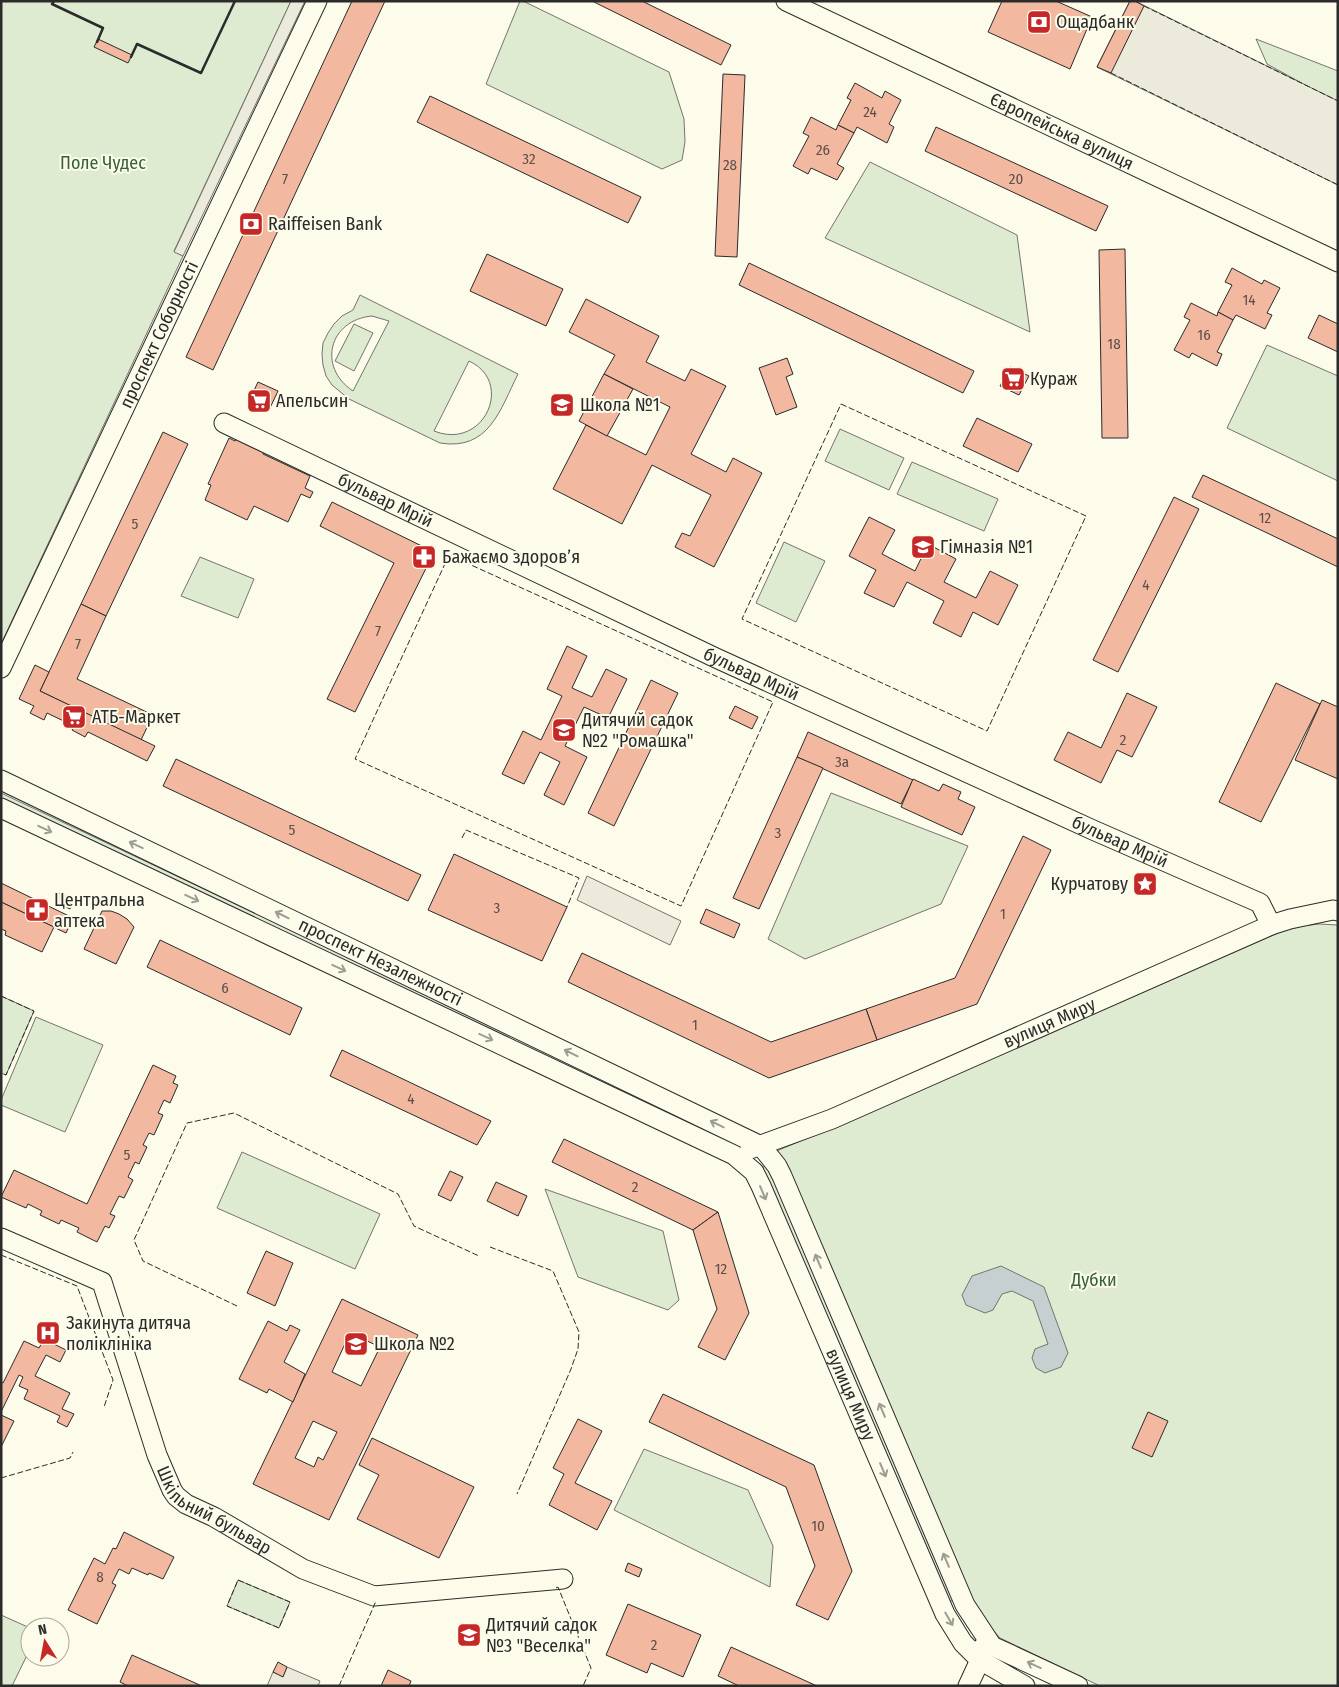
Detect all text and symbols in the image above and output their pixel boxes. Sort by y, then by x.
bank icon: Ощадбанк [1026,9,1052,35]
place label: Ощадбанк [1056,11,1135,33]
street label: Європейська вулиця [986,88,1137,175]
house number: 24 [863,103,877,121]
house number: 26 [816,141,830,159]
house number: 32 [522,150,536,168]
park label: Поле Чудес [60,152,146,174]
house number: 28 [723,156,737,174]
house number: 7 [282,170,288,188]
house number: 20 [1009,170,1023,188]
bank icon: Raiffeisen Bank [238,211,264,237]
place label: Raiffeisen Bank [268,213,383,235]
street label: проспект Соборності [115,257,203,412]
house number: 14 [1242,291,1256,309]
house number: 16 [1197,326,1211,344]
house number: 18 [1107,335,1121,353]
supermarket icon: Кураж [1000,366,1026,392]
place label: Кураж [1030,368,1078,390]
supermarket icon: Апельсин [246,388,272,414]
place label: Апельсин [276,390,348,412]
school or university icon: Школа №1 [549,392,575,418]
place label: Школа №1 [580,394,660,416]
street label: бульвар Мрій [334,468,437,532]
house number: 12 [1259,509,1272,527]
house number: 5 [132,515,139,533]
school or university icon: Гімназія №1 [910,534,936,560]
place label: Гімназія №1 [940,536,1033,558]
pharmacy icon: Бажаємо здоровʼя [411,544,437,570]
place label: Бажаємо здоровʼя [442,546,580,568]
house number: 4 [1142,576,1150,594]
house number: 7 [375,622,381,640]
house number: 7 [75,635,81,653]
street label: бульвар Мрій [700,643,803,705]
supermarket icon: АТБ-Маркет [61,704,87,730]
place label: АТБ-Маркет [92,706,181,728]
place label: Дитячий садок №2 "Ромашка" [581,709,694,752]
school or university icon: Дитячий садок №2 "Ромашка" [551,717,577,743]
house number: 2 [1120,731,1127,749]
house number: 3а [835,753,849,771]
street label: бульвар Мрій [1068,811,1171,872]
house number: 5 [289,821,296,839]
house number: 3 [775,824,782,842]
one-way arrow [37,825,52,834]
one-way arrow [128,840,143,850]
place icon: Курчатову [1132,871,1158,897]
place label: Курчатову [1050,873,1128,895]
place label: Центральна аптека [54,889,145,932]
one-way arrow [184,894,199,904]
pharmacy icon: Центральна аптека [24,897,50,923]
house number: 3 [494,899,501,917]
house number: 1 [1000,905,1006,923]
one-way arrow [275,910,290,919]
street label: проспект Незалежності [295,913,466,1011]
one-way arrow [331,964,346,973]
house number: 6 [221,979,229,997]
street label: вулиця Миру [1000,993,1099,1053]
house number: 1 [692,1016,698,1034]
one-way arrow [478,1033,493,1043]
one-way arrow [564,1048,579,1057]
house number: 4 [407,1090,415,1108]
one-way arrow [710,1119,725,1128]
house number: 5 [124,1146,131,1164]
house number: 2 [632,1178,639,1196]
one-way arrow [759,1185,769,1200]
one-way arrow [813,1254,823,1269]
house number: 12 [715,1260,728,1278]
park label: Дубки [1070,1269,1117,1291]
place label: Закинута дитяча поліклініка [66,1312,191,1355]
hospital icon: Закинута дитяча поліклініка [35,1320,61,1346]
school or university icon: Школа №2 [343,1331,369,1357]
place label: Школа №2 [374,1333,455,1355]
street label: вулиця Миру [821,1345,880,1444]
one-way arrow [877,1403,886,1419]
one-way arrow [879,1462,889,1477]
street label: Шкільний бульвар [152,1463,275,1559]
house number: 10 [811,1517,825,1535]
one-way arrow [940,1553,950,1568]
house number: 8 [96,1568,104,1586]
one-way arrow [944,1611,954,1626]
place label: Дитячий садок №3 "Веселка" [485,1614,598,1657]
north arrow [20,1617,70,1667]
text: N [37,1621,48,1639]
school or university icon: Дитячий садок №3 "Веселка" [456,1622,482,1648]
house number: 2 [651,1636,658,1654]
one-way arrow [1027,1660,1042,1669]

